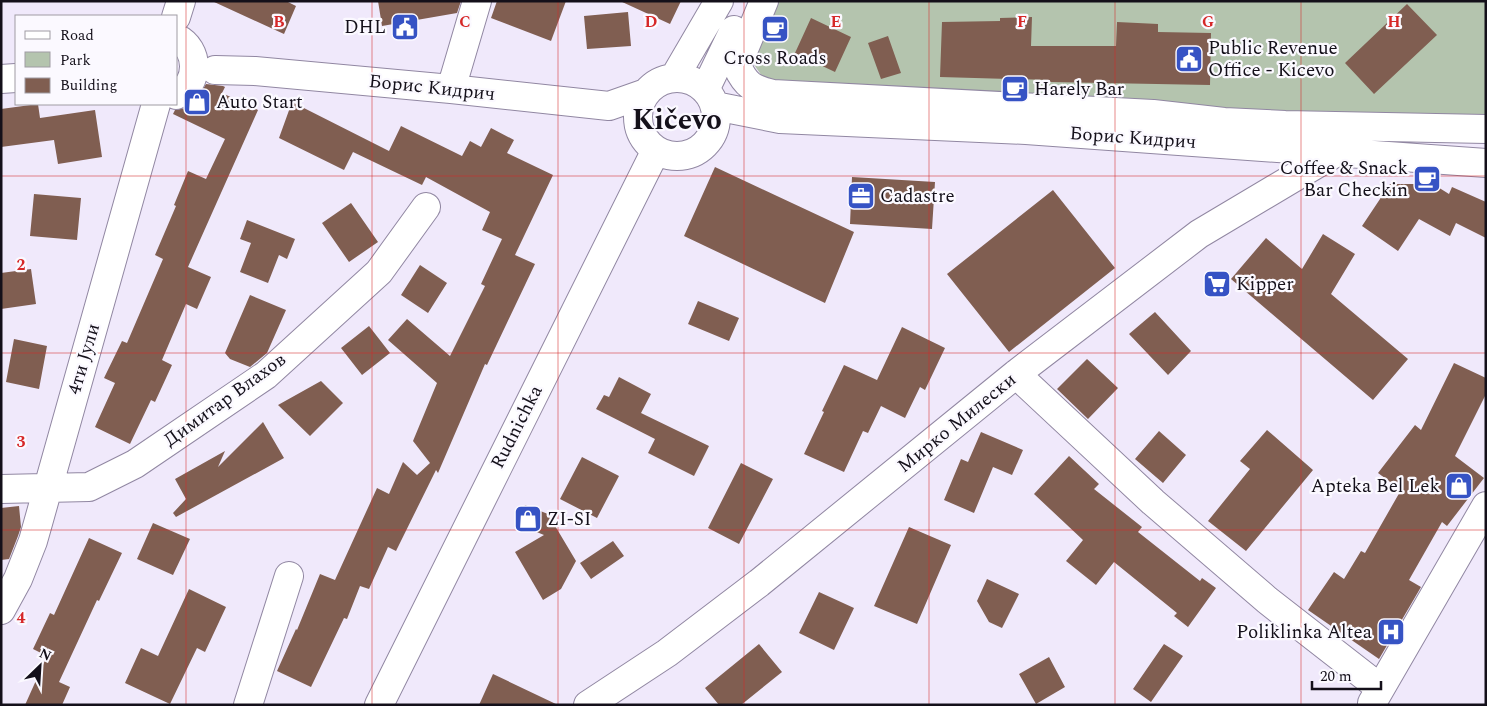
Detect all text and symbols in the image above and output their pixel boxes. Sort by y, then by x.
text: B [273,10,285,34]
text: C [459,10,471,34]
text: D [645,10,658,34]
text: E [831,10,841,34]
text: F [1017,10,1027,34]
text: G [1202,10,1214,34]
text: H [1387,10,1401,34]
public building icon: DHL [390,12,420,42]
place label: DHL [344,13,386,42]
cafe icon: Cross Roads [760,14,790,44]
legend [15,15,178,105]
text: Road [60,24,94,47]
place label: Public Revenue Office - Kicevo [1208,34,1338,85]
place label: Cross Roads [723,44,827,73]
public building icon: Public Revenue Office - Kicevo [1174,44,1204,74]
text: Park [60,49,91,72]
street label: Борис Кидрич [367,67,497,109]
text: Building [60,74,117,97]
cafe icon: Harely Bar [1000,74,1030,104]
place label: Harely Bar [1034,75,1125,104]
shop icon: Auto Start [182,87,212,117]
place label: Auto Start [216,88,303,117]
district label: Kičevo [632,98,722,142]
street label: Борис Кидрич [1069,119,1197,157]
place label: Coffee & Snack Bar Checkin [1280,154,1408,205]
cafe icon: Coffee & Snack Bar Checkin [1412,164,1442,194]
office icon: Cadastre [846,181,876,211]
place label: Cadastre [880,182,955,211]
text: 2 [17,253,26,277]
supermarket icon: Kipper [1202,269,1232,299]
place label: Kipper [1236,270,1294,299]
street label: 4ти Јули [60,320,108,398]
street label: Димитар Влахов [158,346,292,454]
street label: Мирко Милески [891,366,1023,480]
street label: Rudnichka [484,379,551,474]
text: 3 [17,430,26,454]
shop icon: Apteka Bel Lek [1444,471,1474,501]
place label: Apteka Bel Lek [1311,472,1440,501]
shop icon: ZI-SI [513,504,543,534]
place label: ZI-SI [547,505,591,534]
text: 4 [17,606,26,630]
hospital icon: Poliklinka Altea [1376,617,1406,647]
place label: Poliklinka Altea [1236,618,1373,647]
north arrow [15,641,65,691]
text: N [36,643,55,667]
scale bar [1312,658,1381,690]
text: 20 m [1320,665,1352,688]

